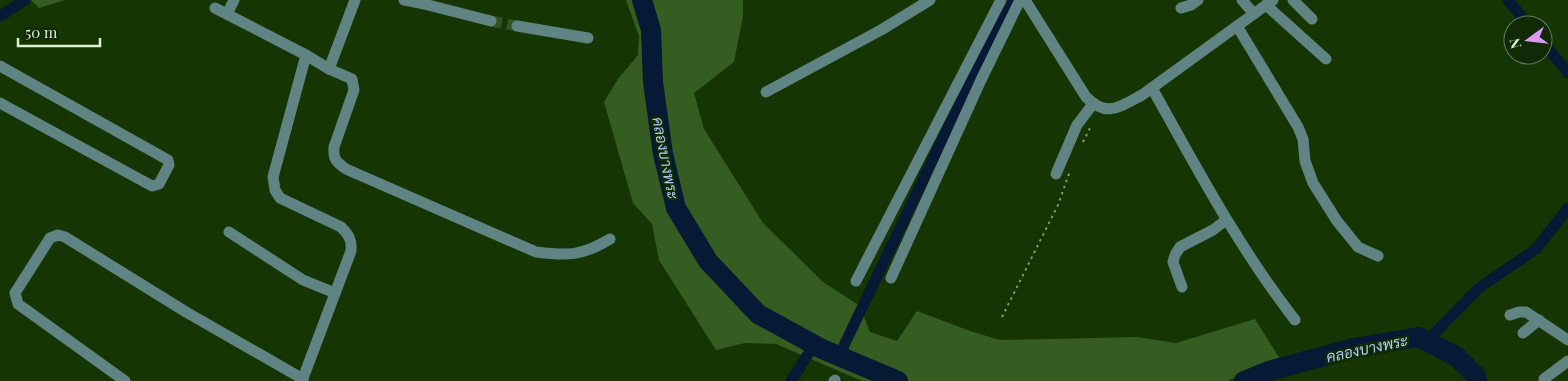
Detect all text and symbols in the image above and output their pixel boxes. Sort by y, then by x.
scale bar [18,15,100,47]
north arrow [1503,15,1553,65]
text: 50 m [25,22,58,42]
text: N [1504,36,1525,51]
water label: คลองบางพระ [648,115,684,201]
water label: คลองบางพระ [1324,330,1410,366]

